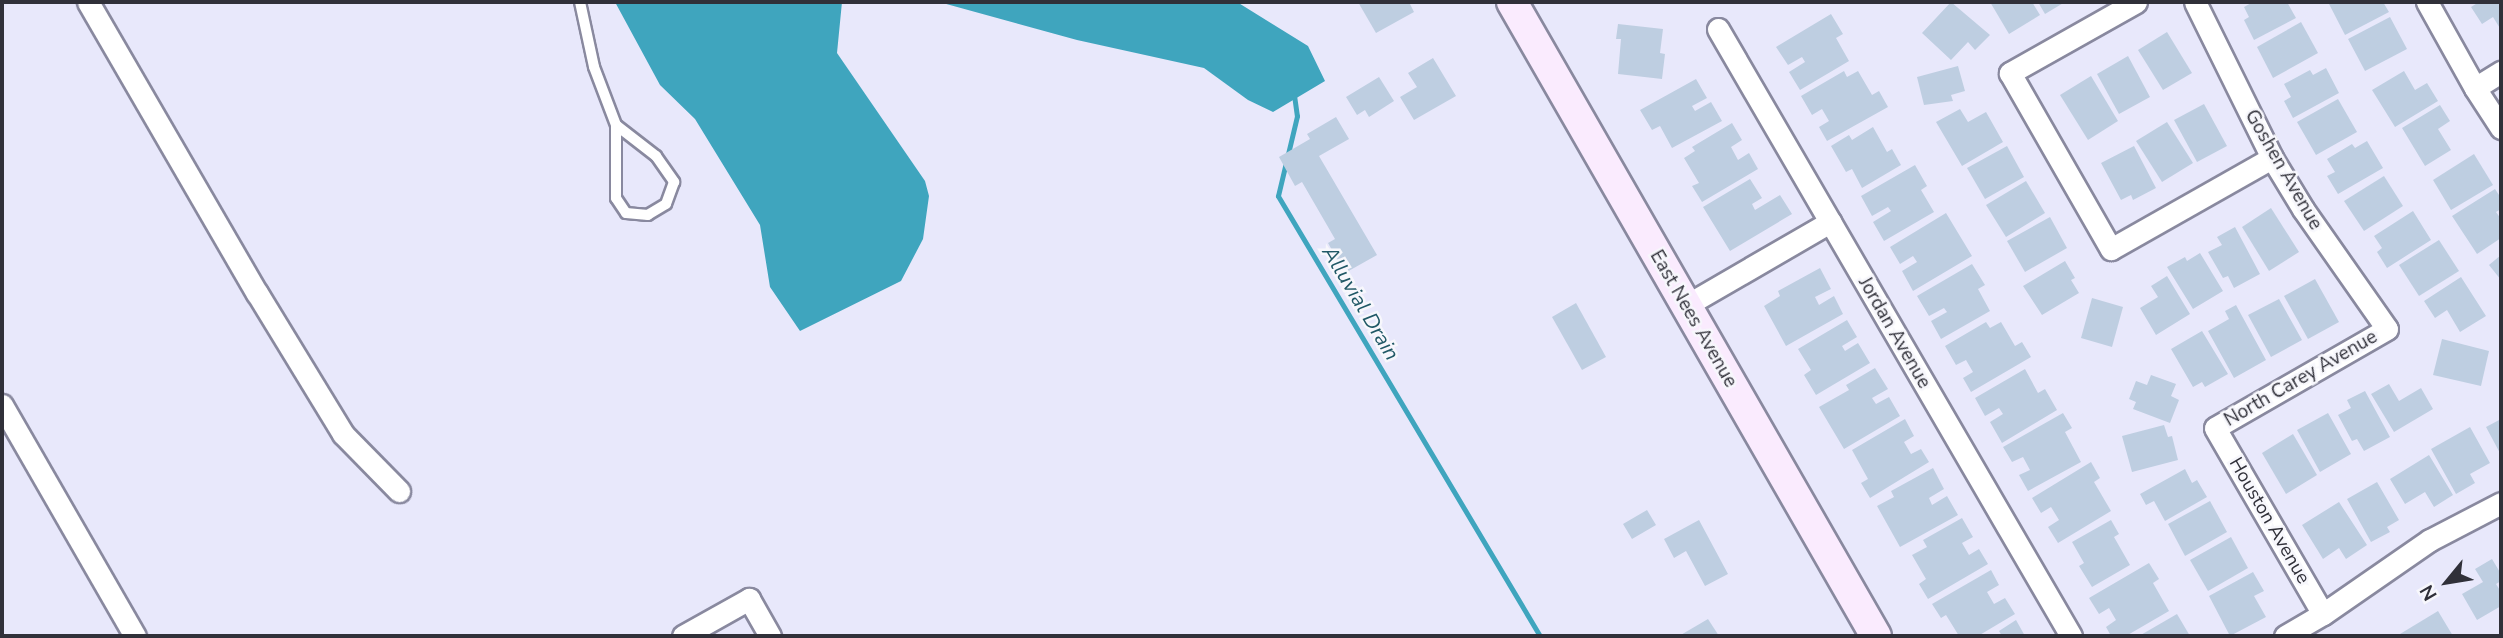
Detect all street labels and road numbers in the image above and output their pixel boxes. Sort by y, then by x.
street label: Goshen Avenue [2239,106,2327,234]
street label: East Nees Avenue [1644,246,1742,392]
street label: Jordan Avenue [1853,273,1935,393]
street label: North Carey Avenue [2220,326,2382,432]
street label: Houston Avenue [2224,454,2314,588]

